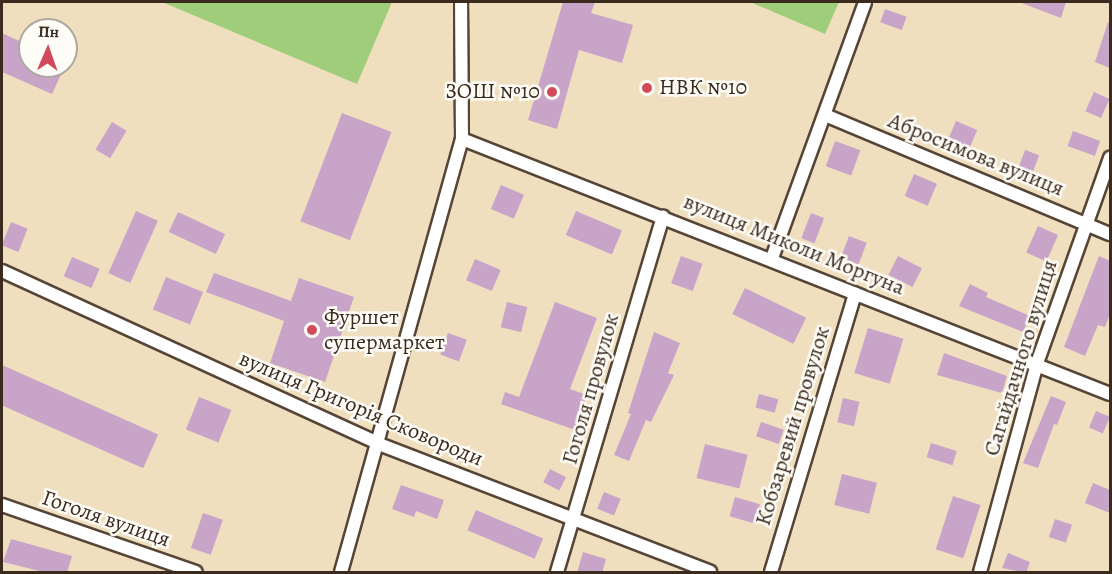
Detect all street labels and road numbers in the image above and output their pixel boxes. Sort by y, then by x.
street label: Абросимова вулиця [884,108,1068,202]
street label: вулиця Миколи Моргуна [680,189,908,301]
street label: Сагайдачного вулиця [979,257,1063,459]
street label: Гоголя провулок [557,310,625,468]
street label: Кобзаревий провулок [750,323,836,529]
street label: вулиця Григорія Сковороди [235,346,487,472]
street label: Гоголя вулиця [38,485,174,553]

